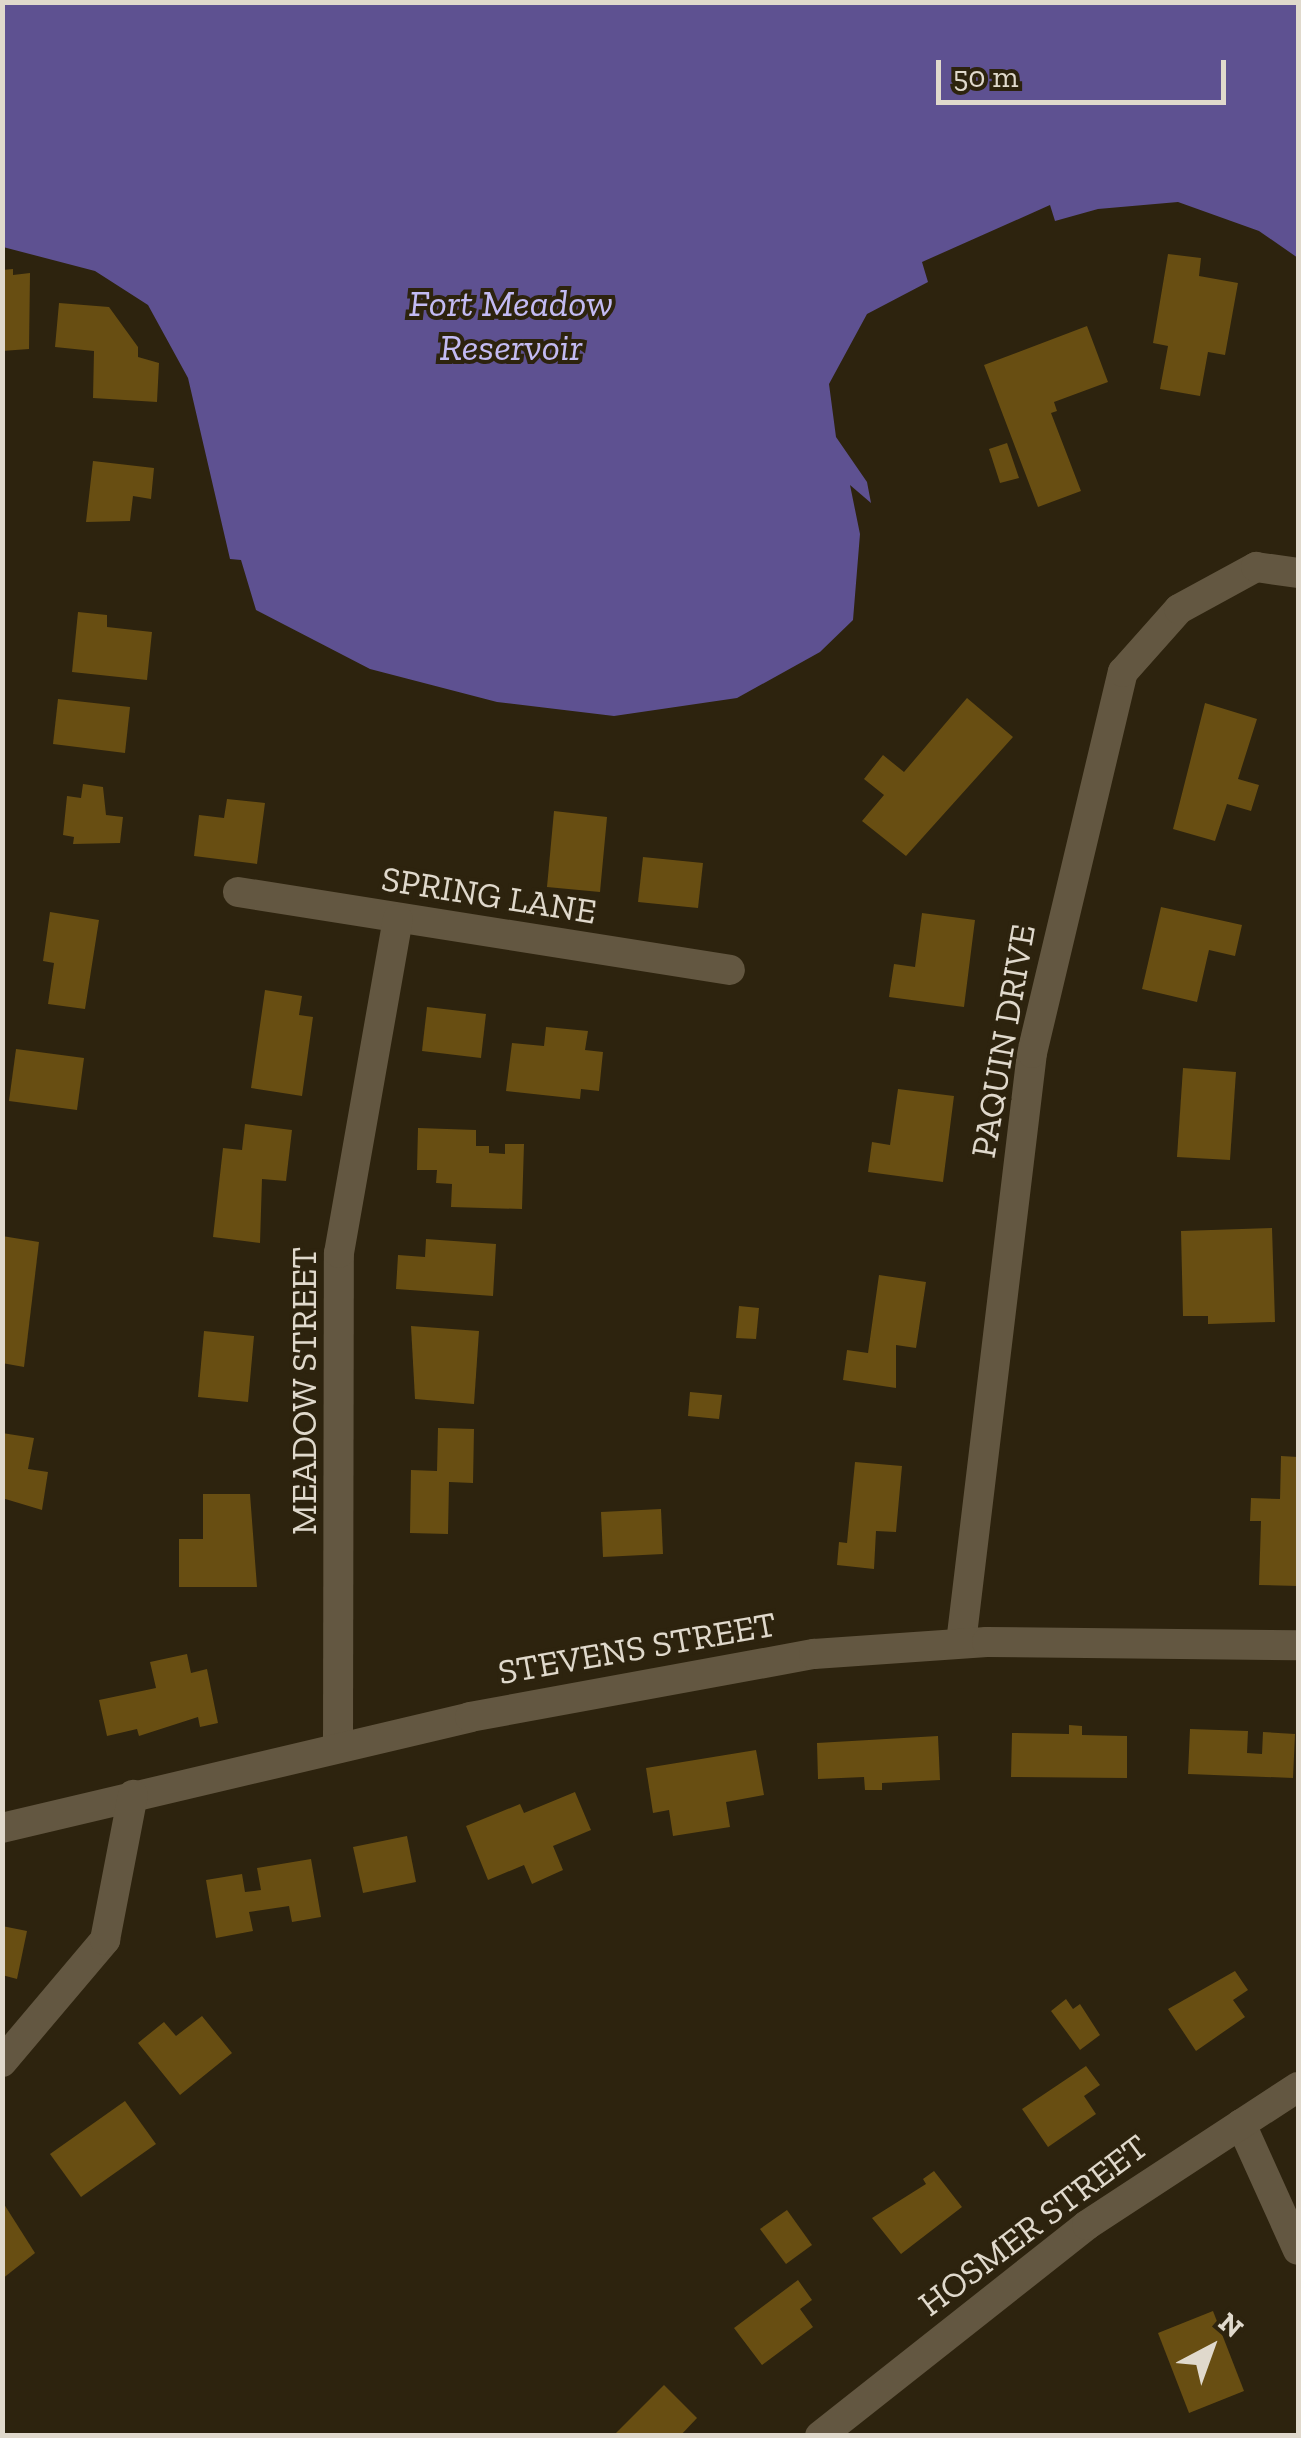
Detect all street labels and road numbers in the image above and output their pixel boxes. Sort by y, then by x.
street label: SPRING LANE [379,857,599,933]
street label: PAQUIN DRIVE [962,921,1044,1161]
street label: MEADOW STREET [283,1246,325,1536]
street label: STEVENS STREET [495,1603,779,1693]
street label: HOSMER STREET [910,2125,1156,2325]

